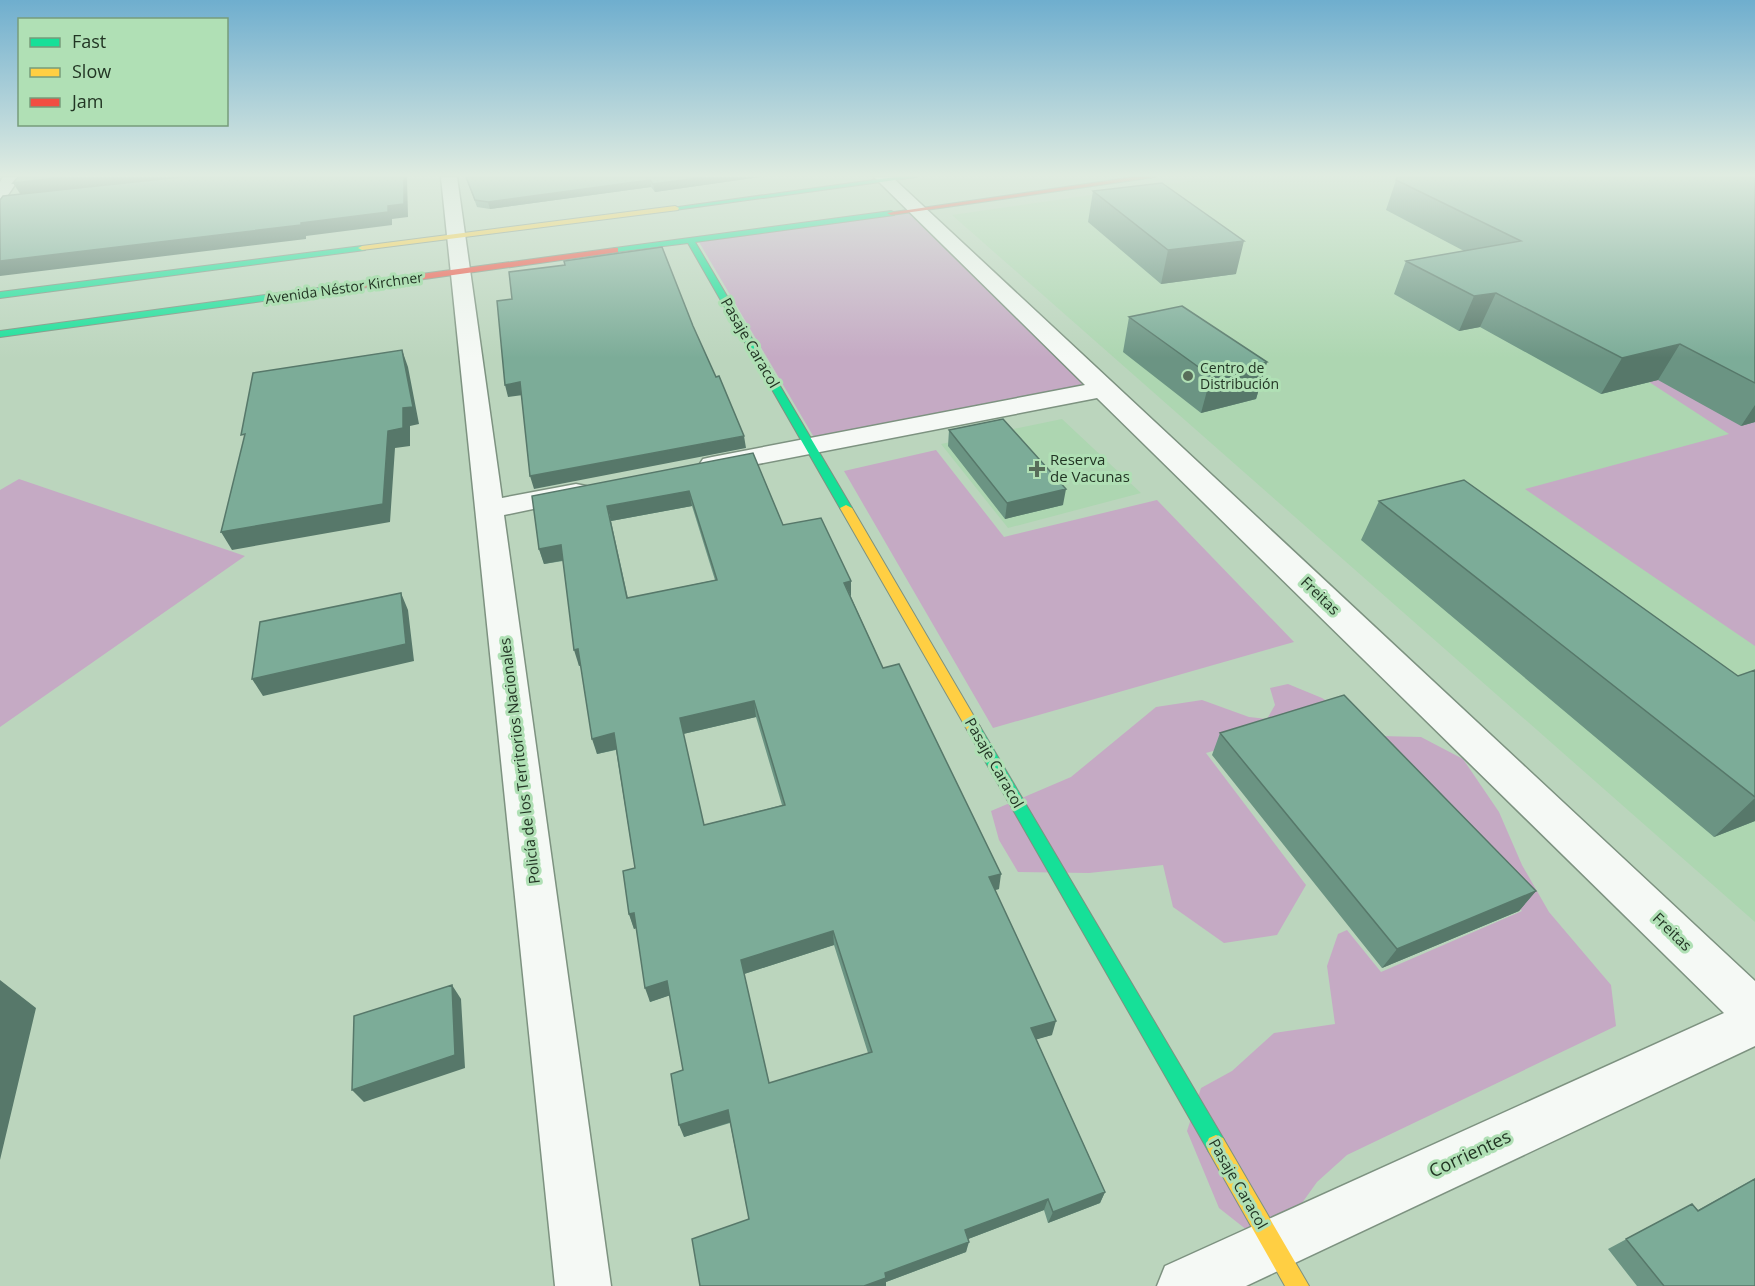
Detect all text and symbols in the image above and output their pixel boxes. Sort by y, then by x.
legend [18,18,228,126]
text: Fast [72,29,106,53]
text: Slow [72,59,111,83]
text: Jam [70,89,104,113]
street label: Avenida Néstor Kirchner [264,267,424,308]
street label: Pasaje Caracol [717,294,785,391]
place label: Centro de Distribución [1200,358,1279,393]
marker: Centro de Distribución [1181,369,1195,383]
place label: Reserva de Vacunas [1050,449,1130,486]
marker: Reserva de Vacunas [1028,460,1046,478]
street label: Freitas [1297,572,1345,619]
street label: Policía de los Territorios Nacionales [494,637,544,885]
street label: Pasaje Caracol [961,714,1029,811]
street label: Freitas [1649,908,1697,955]
street label: Corrientes [1425,1124,1514,1182]
street label: Pasaje Caracol [1205,1135,1273,1232]

